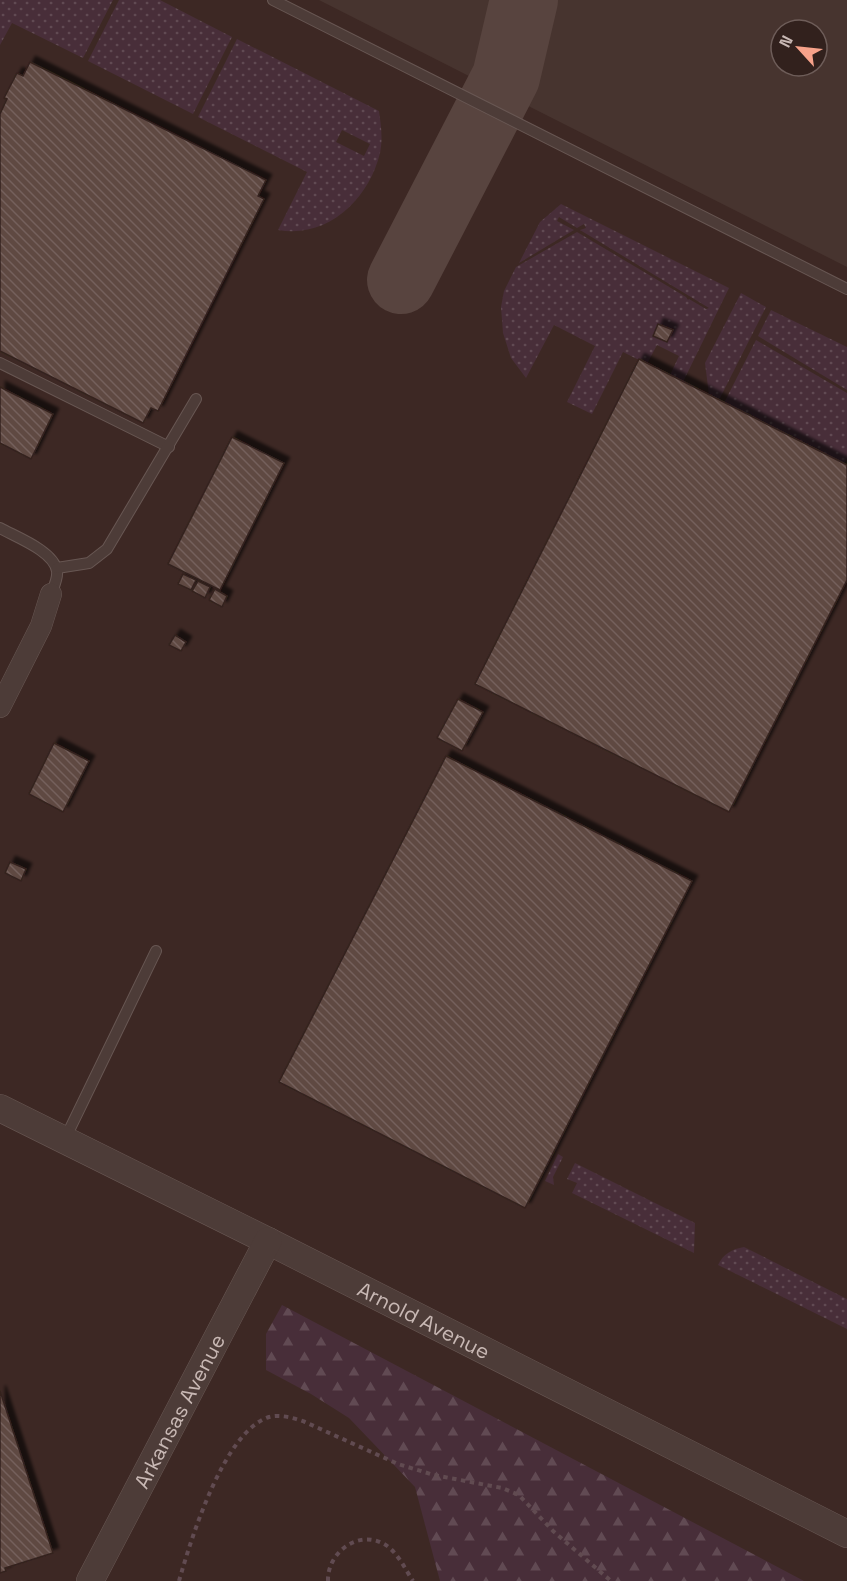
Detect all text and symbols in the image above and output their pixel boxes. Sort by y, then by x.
north arrow [769,18,829,78]
text: N [774,32,798,51]
street label: Arnold Avenue [353,1275,495,1365]
street label: Arkansas Avenue [128,1329,231,1493]

